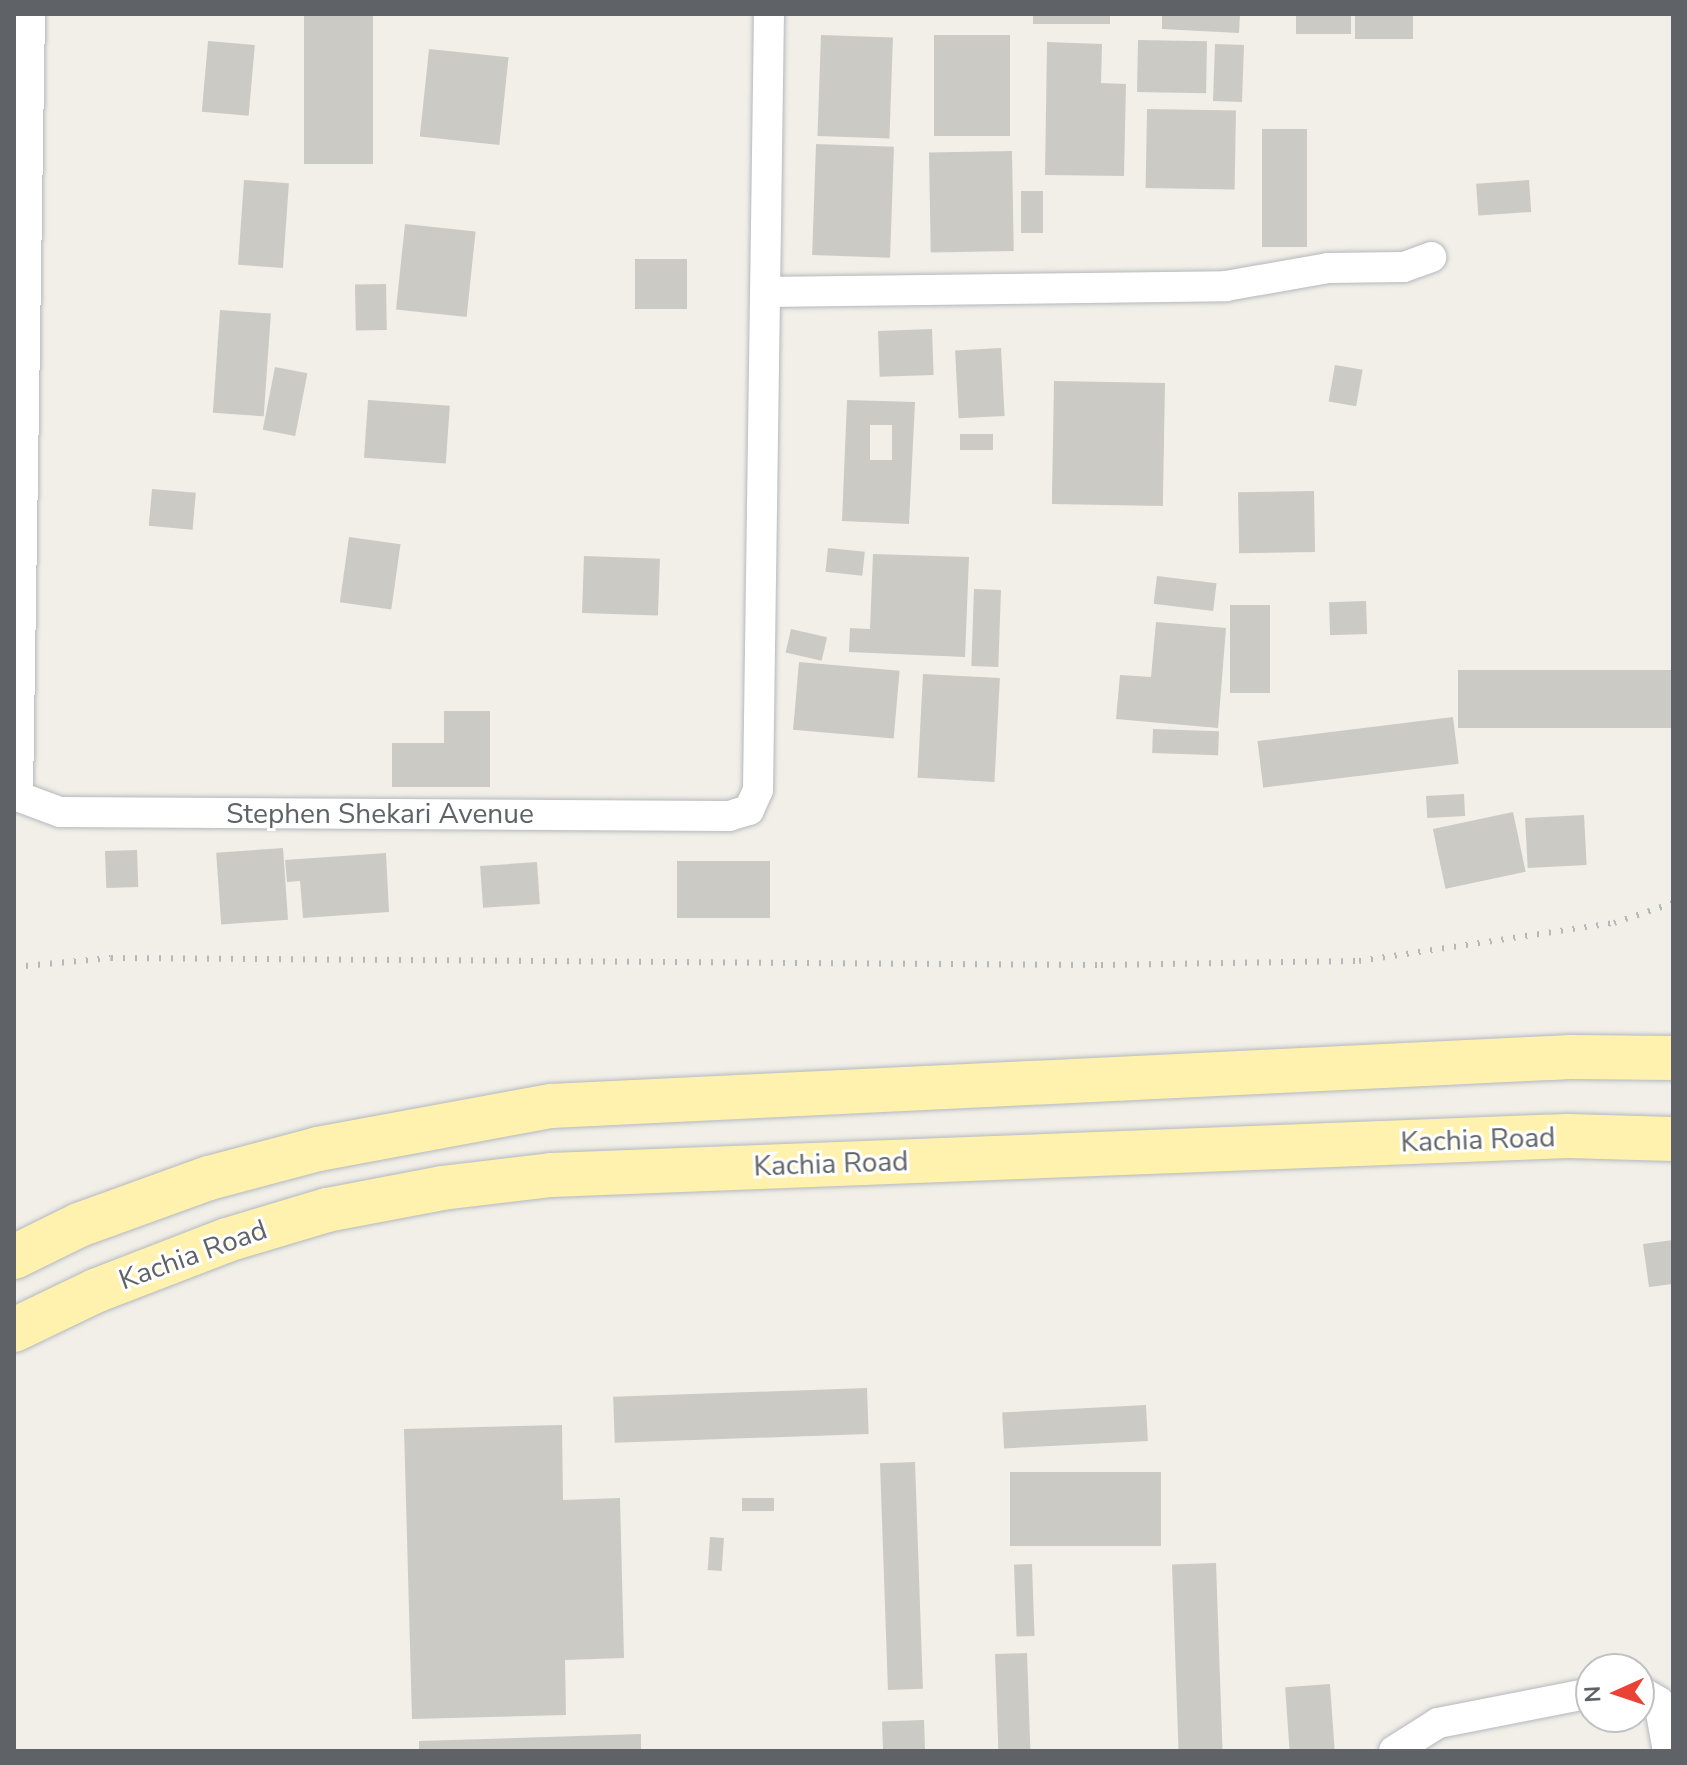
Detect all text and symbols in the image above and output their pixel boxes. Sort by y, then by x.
street label: Stephen Shekari Avenue [226,797,534,831]
street label: Kachia Road [1400,1121,1556,1159]
street label: Kachia Road [753,1145,909,1183]
street label: Kachia Road [114,1213,272,1297]
north arrow [1575,1653,1655,1733]
text: N [1578,1685,1608,1703]

